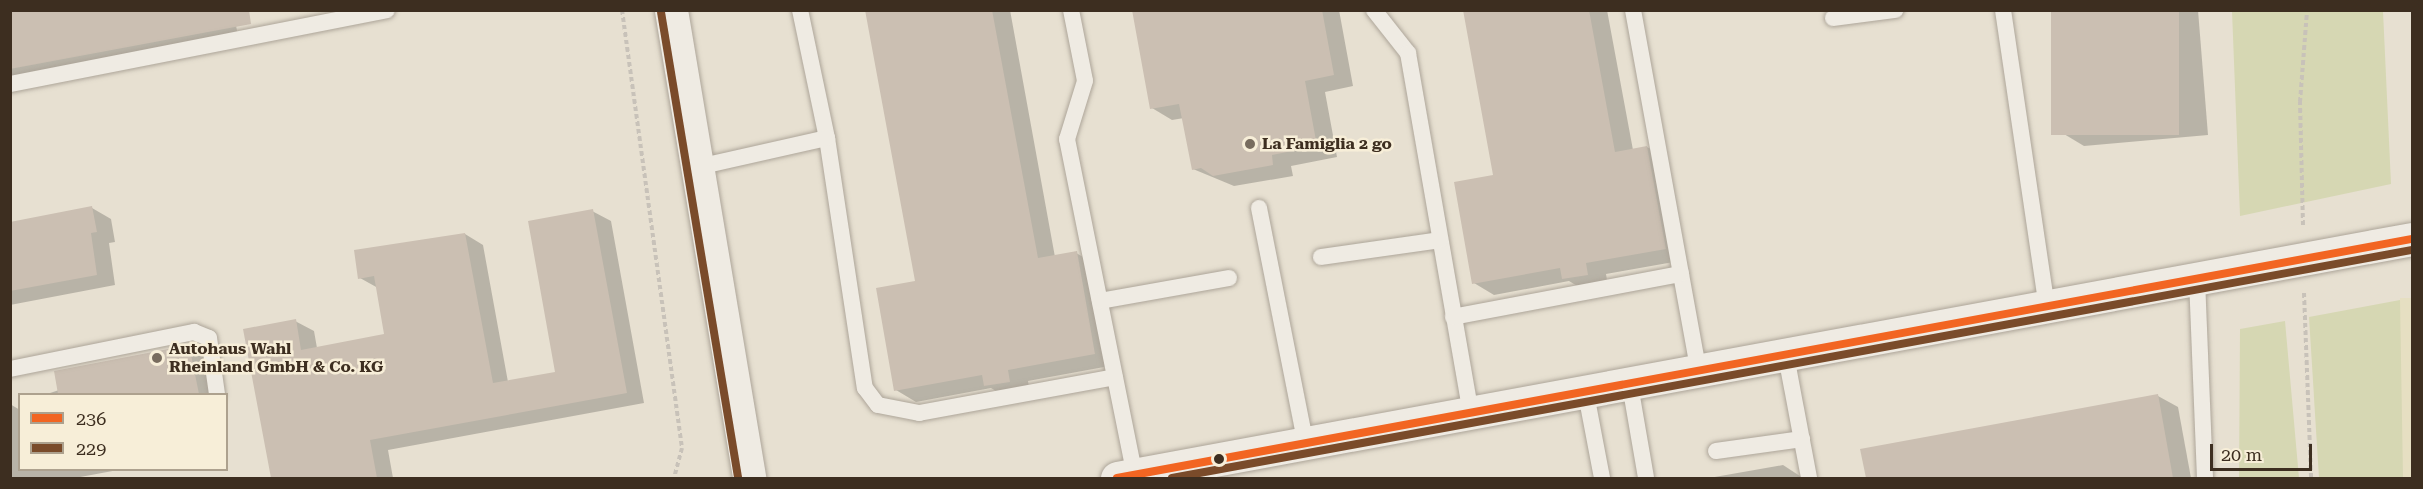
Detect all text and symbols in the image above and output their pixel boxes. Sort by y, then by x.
place label: La Famiglia 2 go [1262,134,1392,154]
marker: La Famiglia 2 go [1243,137,1257,151]
place label: Autohaus Wahl Rheinland GmbH & Co. KG [169,339,383,377]
marker: Autohaus Wahl Rheinland GmbH & Co. KG [150,351,164,365]
legend [18,393,228,471]
text: 236 [76,408,106,429]
scale bar [2213,432,2315,470]
text: 229 [76,438,106,459]
text: 20 m [2221,444,2262,465]
unlabelled marker [1213,453,1225,465]

